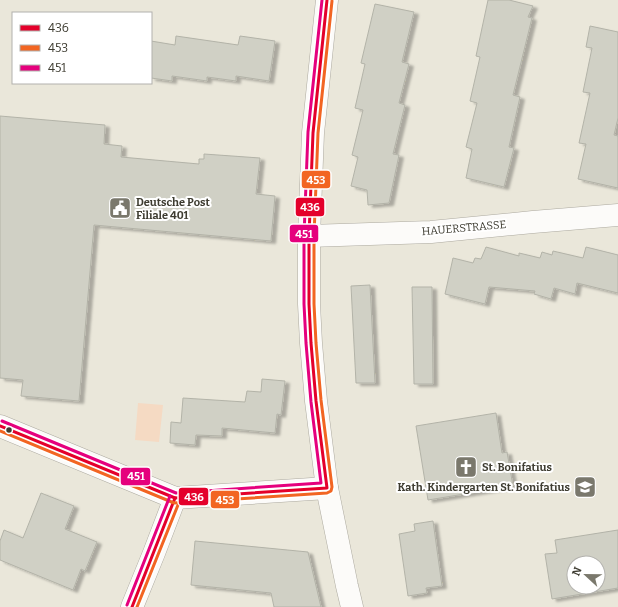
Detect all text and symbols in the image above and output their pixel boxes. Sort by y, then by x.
legend [12,12,152,84]
text: 436 [48,21,69,35]
text: 453 [48,41,68,55]
text: 451 [48,61,66,75]
line badge: 453 [301,170,331,189]
text: 453 [307,174,325,187]
public building icon: Deutsche Post Filiale 401 [107,195,133,221]
place label: Deutsche Post Filiale 401 [136,196,210,222]
line badge: 436 [295,197,325,217]
text: 436 [300,201,320,214]
street label: HAUERSTRASSE [421,218,507,238]
line badge: 451 [289,224,319,243]
text: 451 [295,228,313,241]
unlabelled marker [4,425,14,435]
church icon: St. Bonifatius [453,454,479,480]
place label: St. Bonifatius [482,461,552,474]
line badge: 451 [120,467,151,486]
text: 451 [127,470,145,483]
school or university icon: Kath. Kindergarten St. Bonifatius [572,474,598,500]
place label: Kath. Kindergarten St. Bonifatius [398,481,571,494]
line badge: 436 [178,487,209,506]
line badge: 453 [210,490,240,509]
text: 436 [184,491,204,504]
text: 453 [216,494,234,507]
north arrow [566,555,606,595]
text: N [570,565,585,578]

